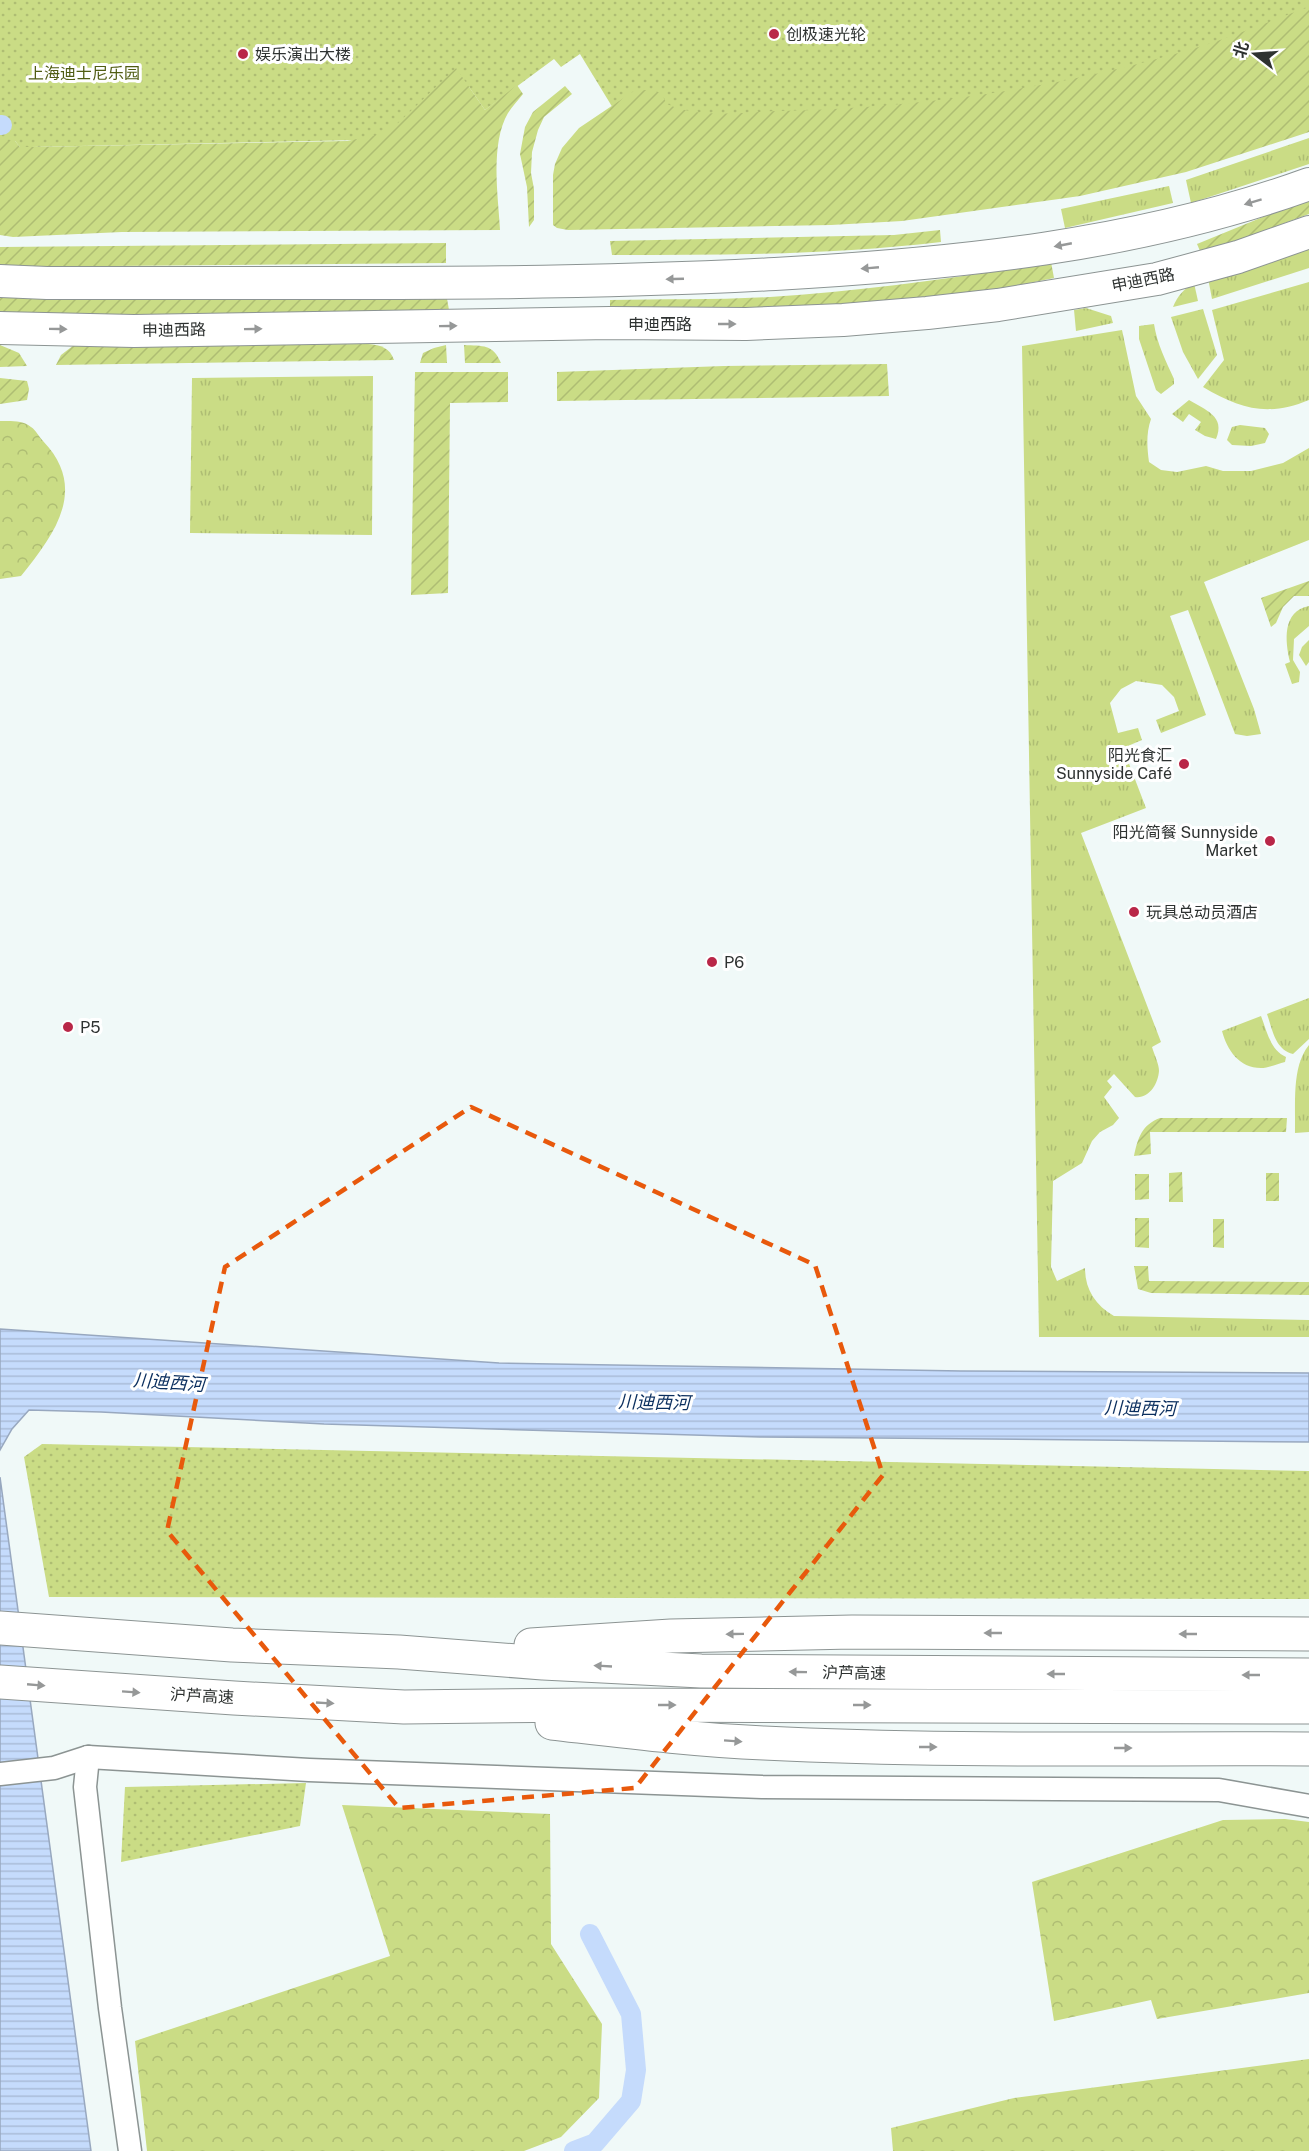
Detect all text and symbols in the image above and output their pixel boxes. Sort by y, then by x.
north arrow [1225,24,1285,84]
place label: 创极速光轮 [786,25,866,44]
marker: 创极速光轮 [767,27,781,41]
text: 北 [1230,39,1253,60]
place label: 娱乐演出大楼 [255,45,351,64]
marker: 娱乐演出大楼 [236,47,250,61]
park label: 上海迪士尼乐园 [28,64,140,83]
one-way arrow [1244,198,1262,207]
one-way arrow [1054,241,1073,250]
one-way arrow [860,263,879,273]
street label: 申迪西路 [1110,265,1176,295]
one-way arrow [666,274,685,283]
street label: 申迪西路 [628,315,692,334]
one-way arrow [718,319,737,329]
street label: 申迪西路 [142,320,206,340]
one-way arrow [439,321,458,331]
one-way arrow [49,324,68,334]
one-way arrow [244,324,263,334]
place label: 阳光食汇 Sunnyside Café [1056,746,1172,783]
marker: 阳光食汇 Sunnyside Café [1177,757,1191,771]
place label: 阳光简餐 Sunnyside Market [1113,823,1258,860]
marker: 阳光简餐 Sunnyside Market [1263,834,1277,848]
place label: 玩具总动员酒店 [1146,903,1258,922]
marker: 玩具总动员酒店 [1127,905,1141,919]
place label: P6 [724,953,744,972]
marker: P6 [705,955,719,969]
place label: P5 [80,1018,100,1037]
marker: P5 [61,1020,75,1034]
water label: 川迪西河 [132,1369,209,1395]
water label: 川迪西河 [618,1391,693,1413]
water label: 川迪西河 [1104,1397,1179,1419]
one-way arrow [983,1628,1002,1638]
one-way arrow [725,1629,744,1639]
one-way arrow [1178,1629,1197,1639]
one-way arrow [593,1662,612,1671]
street label: 沪芦高速 [822,1663,886,1683]
one-way arrow [788,1667,807,1677]
one-way arrow [1046,1669,1065,1679]
one-way arrow [1241,1670,1260,1680]
one-way arrow [27,1680,46,1690]
street label: 沪芦高速 [170,1685,234,1707]
one-way arrow [121,1687,140,1697]
one-way arrow [316,1698,335,1707]
one-way arrow [658,1700,677,1710]
one-way arrow [853,1700,872,1710]
one-way arrow [724,1736,743,1746]
one-way arrow [919,1742,938,1752]
one-way arrow [1114,1743,1133,1753]

